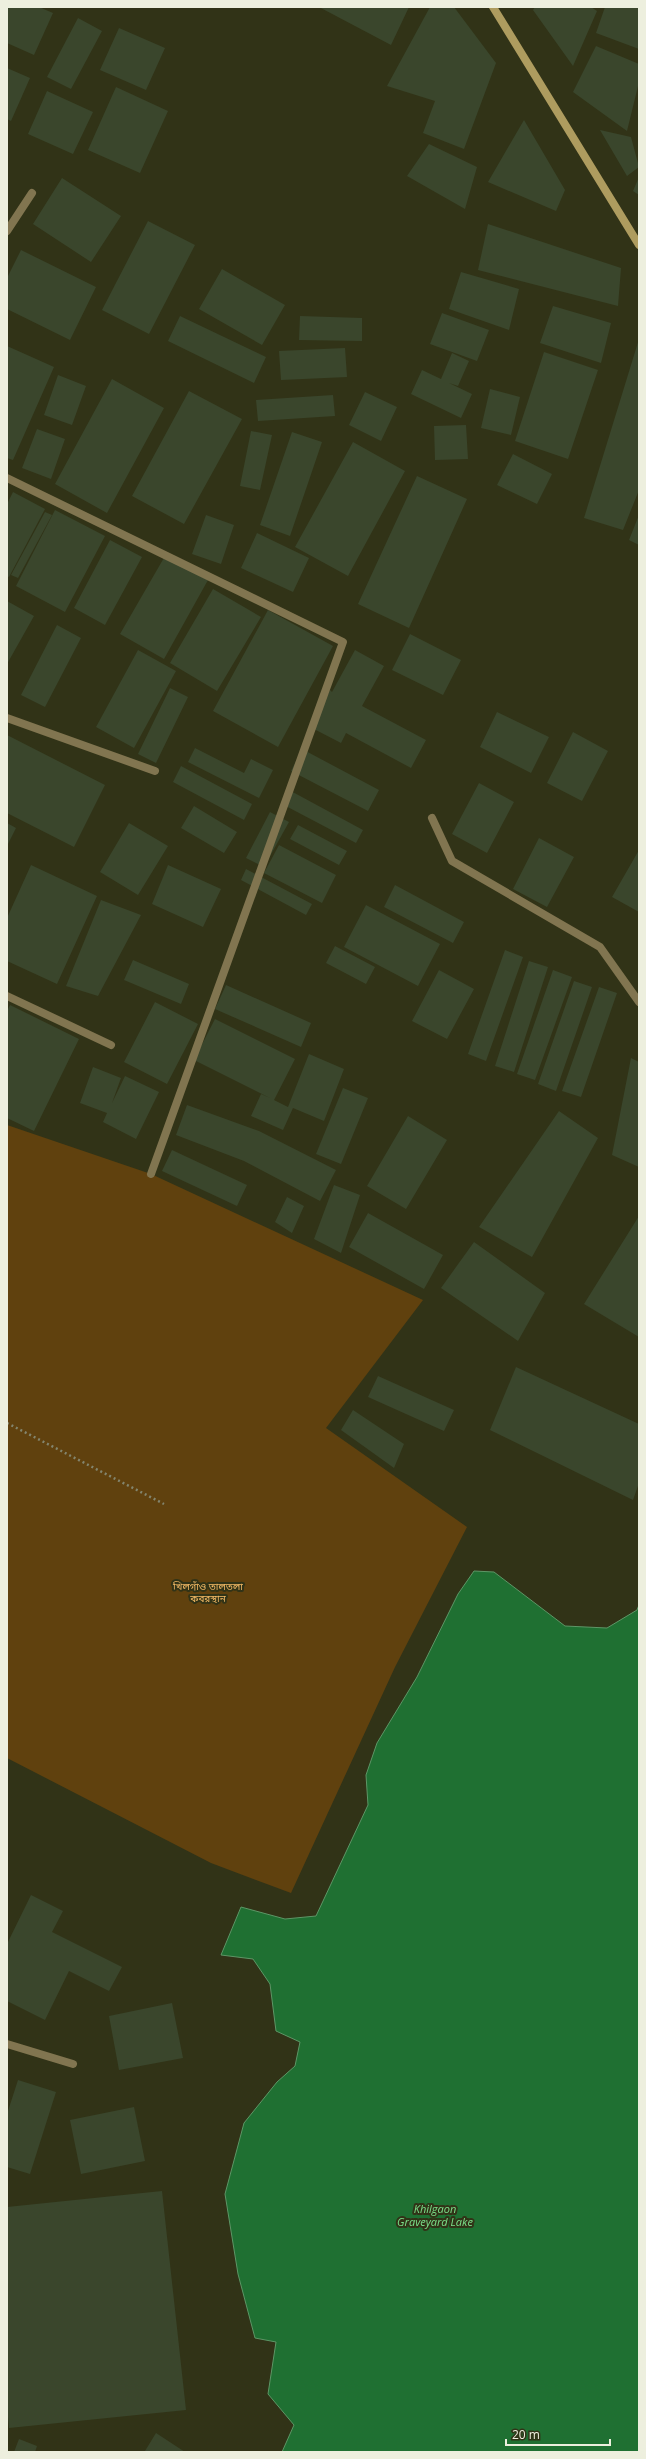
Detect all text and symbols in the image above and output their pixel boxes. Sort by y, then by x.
park label: খিলগাঁও তালতলা কবরস্থান [172,1579,243,1605]
water label: Khilgaon Graveyard Lake [397,2201,473,2229]
scale bar [506,2421,610,2447]
text: 20 m [512,2426,540,2443]

